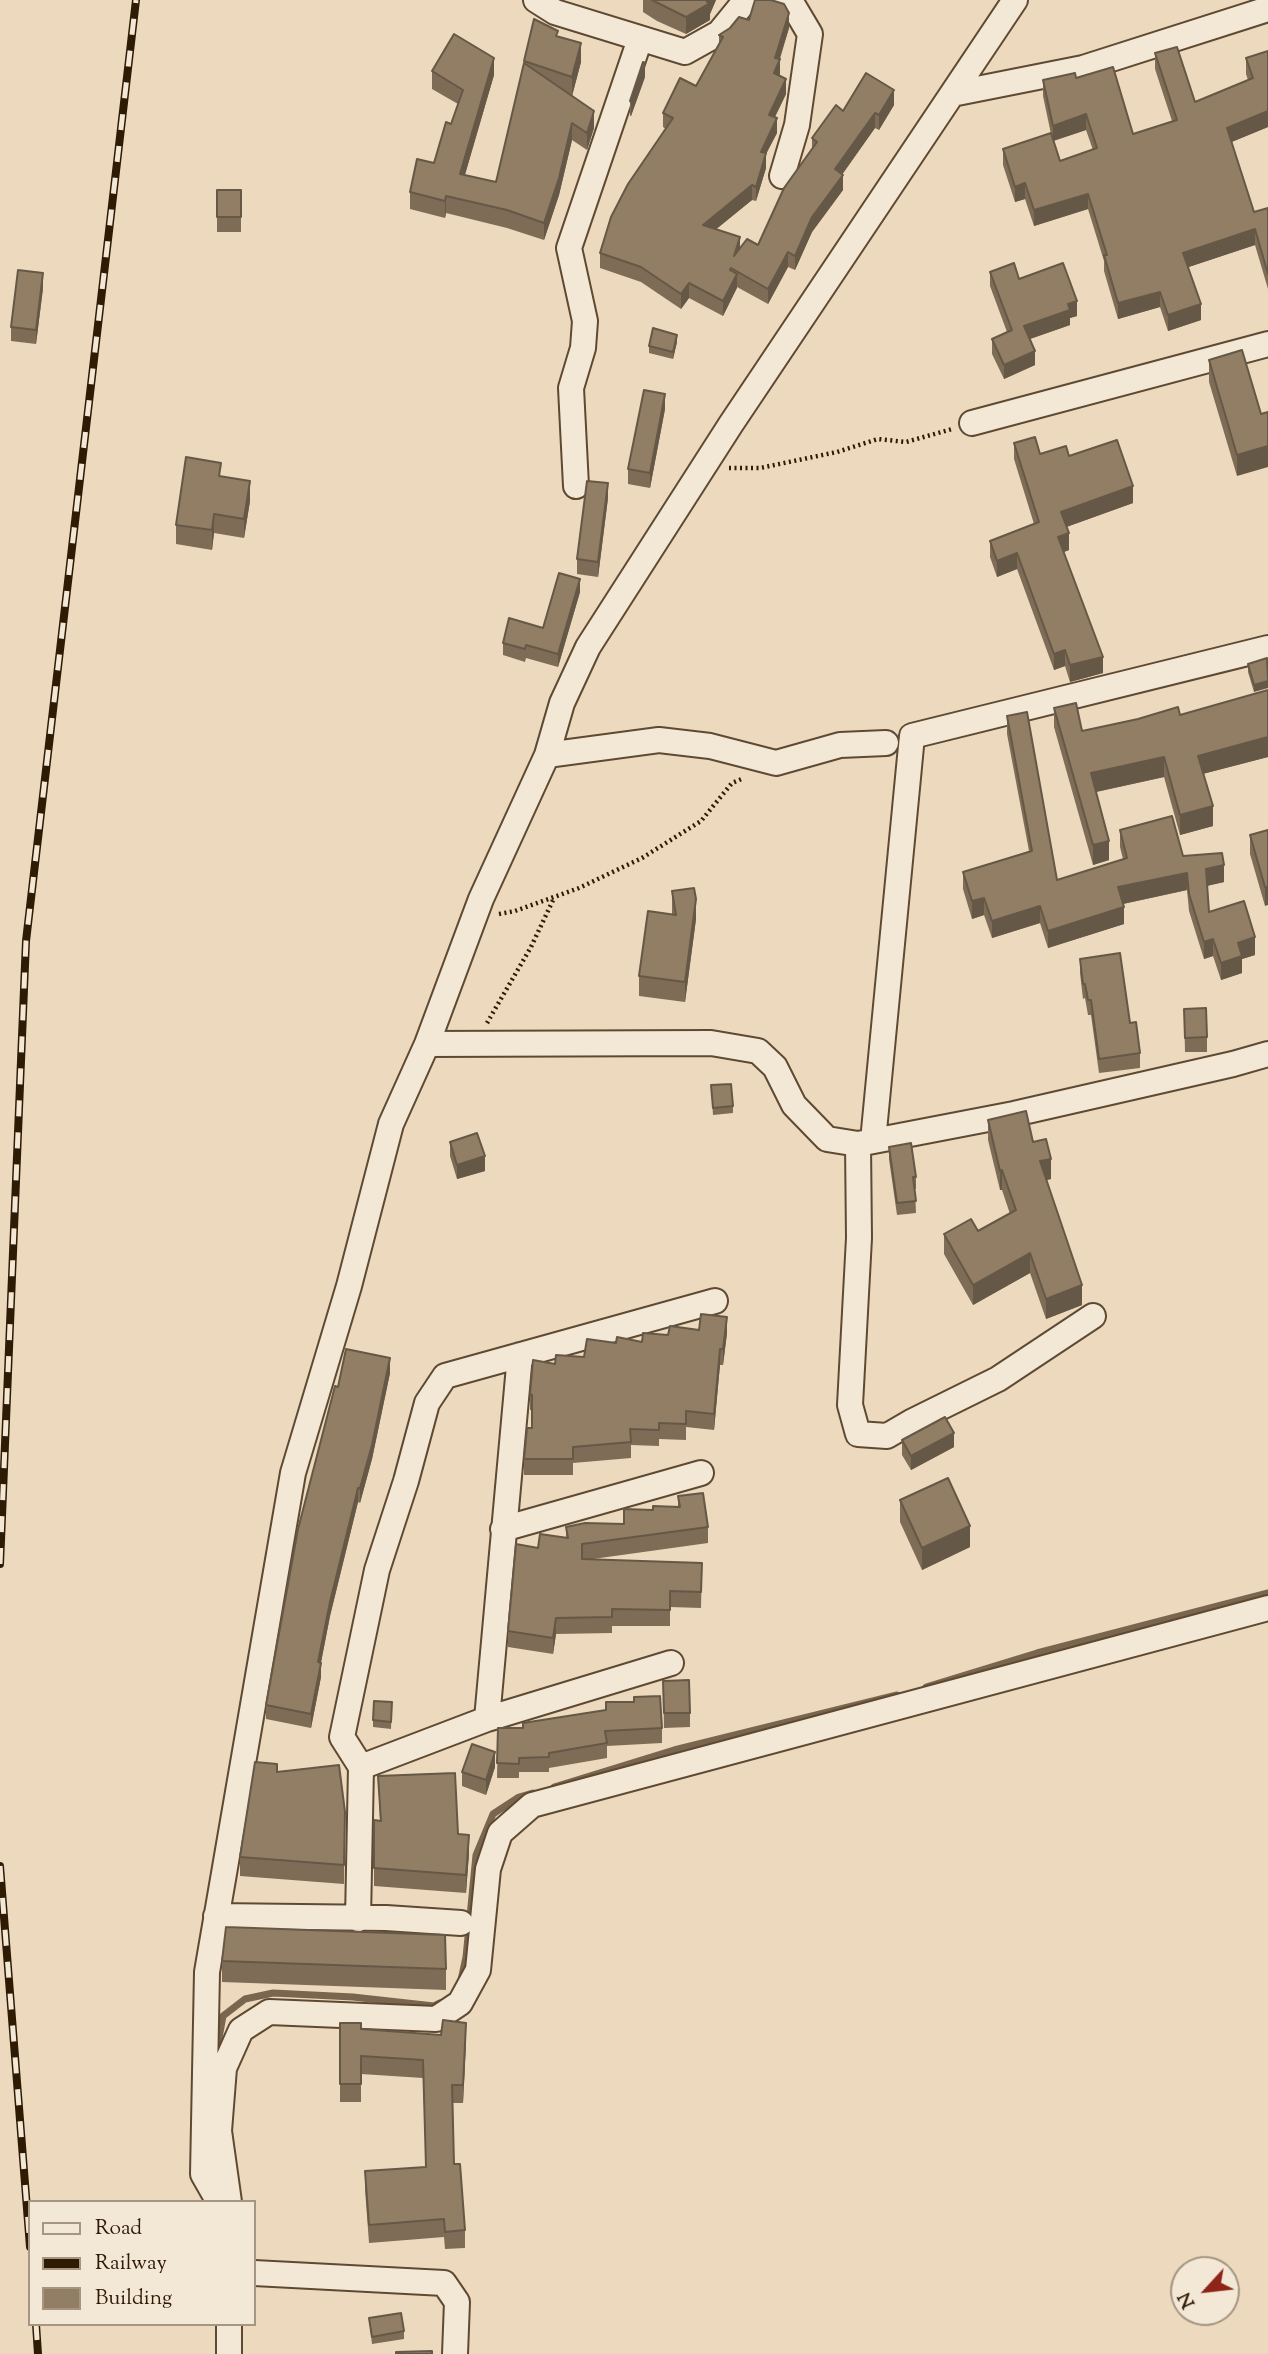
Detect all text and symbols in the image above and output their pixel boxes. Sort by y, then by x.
legend [28,2200,256,2326]
text: Road [95,2214,142,2244]
text: Railway [95,2249,167,2279]
north arrow [1170,2256,1240,2326]
text: Building [95,2284,172,2314]
text: N [1172,2287,1203,2313]

